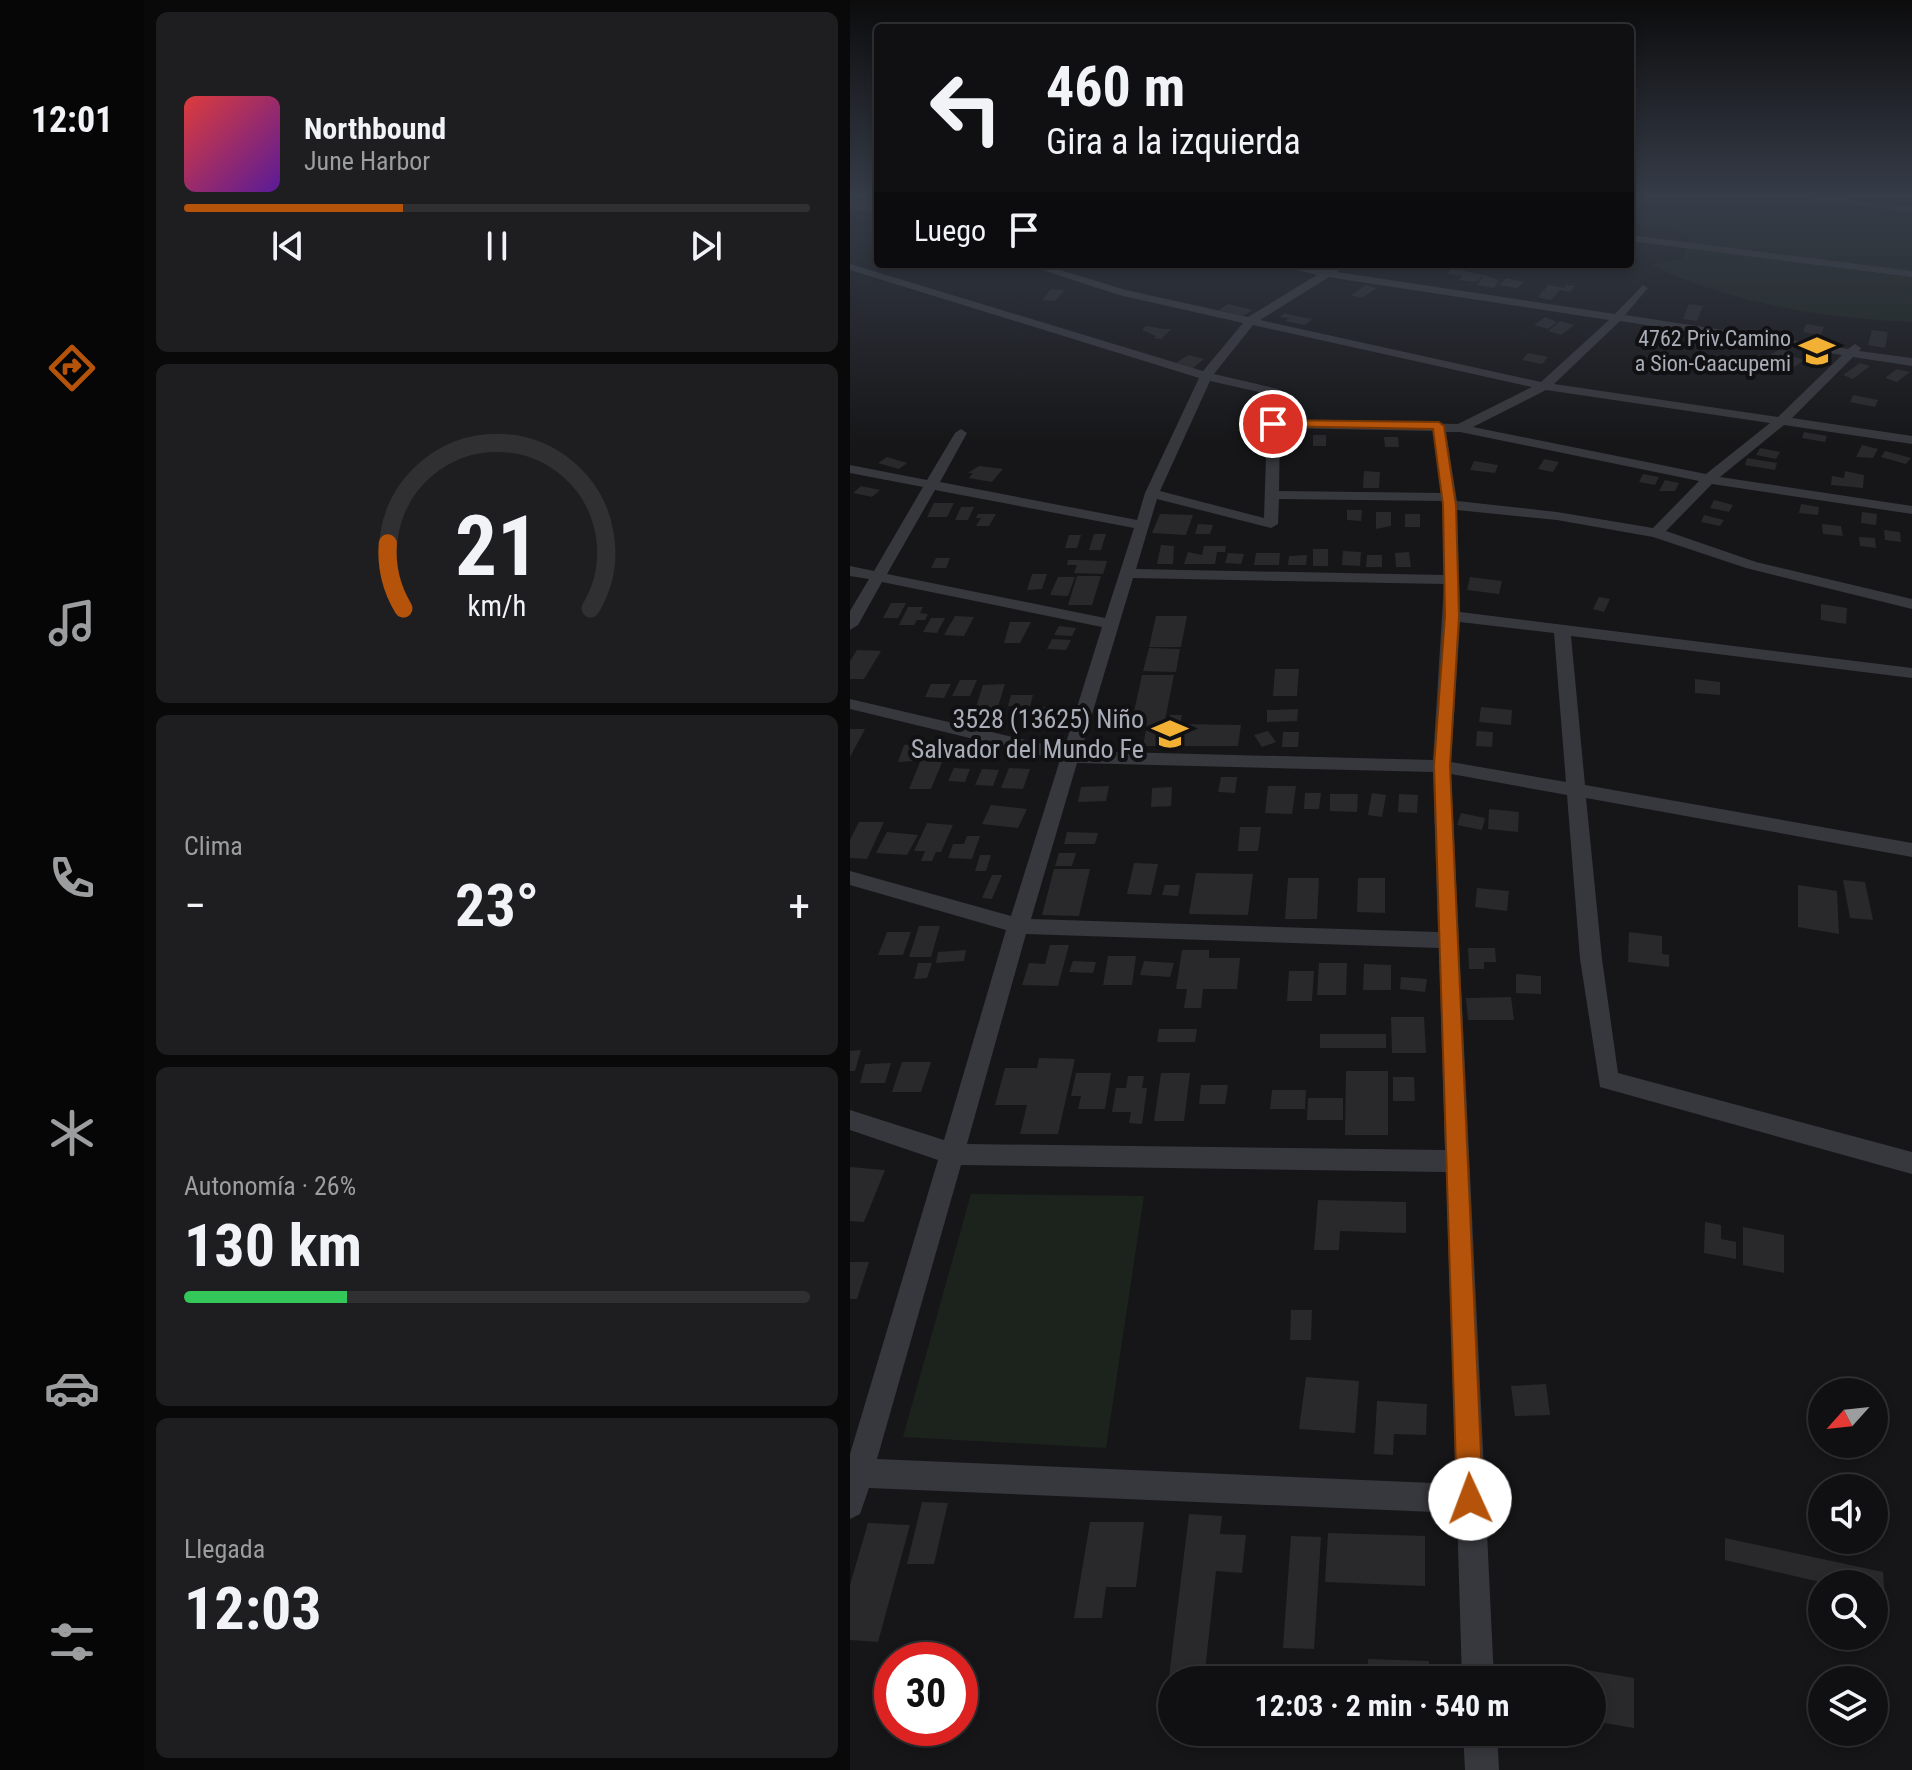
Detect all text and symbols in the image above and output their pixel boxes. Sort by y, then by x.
text: 460 m [1046,54,1185,120]
icon: left [914,56,1018,160]
text: 12:01 [31,99,113,141]
text: Northbound [304,111,446,146]
text: Gira a la izquierda [1046,121,1301,163]
text: June Harbor [304,146,430,176]
icon: arrive [1002,208,1046,252]
text: Luego [914,213,986,248]
icon: previous [266,224,310,268]
icon: pause [475,224,519,268]
icon: next [684,224,728,268]
place label: 4762 Priv.Camino a Sion-Caacupemi [1635,326,1791,376]
school or university icon: 4762 Priv.Camino a Sion-Caacupemi [1798,332,1836,370]
icon: directions [44,340,100,396]
pin [1239,390,1307,458]
icon: arrive [1251,402,1295,446]
text: 21 [455,498,539,595]
text: km/h [468,590,526,624]
icon: music [44,595,100,651]
place label: 3528 (13625) Niño Salvador del Mundo Fe [911,704,1144,764]
school or university icon: 3528 (13625) Niño Salvador del Mundo Fe [1151,715,1189,753]
text: Clima [184,831,243,861]
icon: phone [44,850,100,906]
text: 23° [455,870,539,941]
text: − [184,880,206,932]
text: + [788,880,810,932]
icon: climate [44,1105,100,1161]
text: Autonomía · 26% [184,1171,356,1201]
text: 130 km [184,1210,362,1281]
icon: car [44,1360,100,1416]
north arrow [1808,1378,1888,1458]
map controls [1808,1378,1888,1746]
position arrow [1428,1457,1512,1541]
button: sound [1808,1474,1888,1554]
text: Llegada [184,1534,265,1564]
button: search [1808,1570,1888,1650]
text: 12:03 [184,1573,322,1644]
icon: filters [44,1614,100,1670]
speed limit sign: 30 [874,1642,978,1746]
button: layers [1808,1666,1888,1746]
text: 12:03 · 2 min · 540 m [1255,1688,1509,1723]

